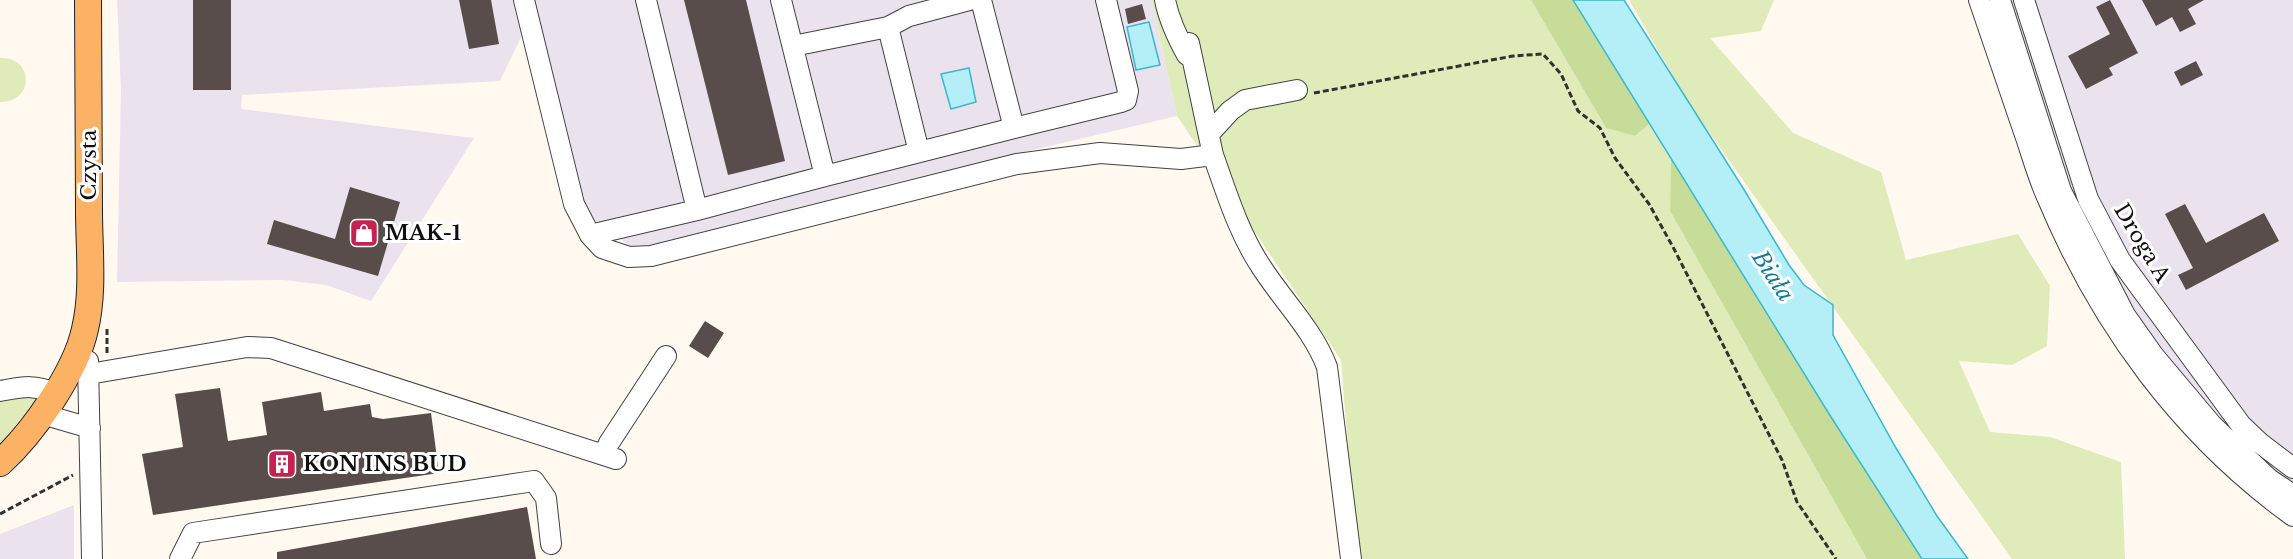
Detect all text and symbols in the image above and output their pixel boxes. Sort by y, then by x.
street label: Czysta [76,129,102,200]
street label: Droga A [2108,199,2176,288]
shop icon: MAK-1 [348,217,380,249]
place label: MAK-1 [385,220,461,246]
water label: Biała [1746,245,1799,307]
building icon: KON INS BUD [266,448,298,480]
place label: KON INS BUD [303,451,467,477]

